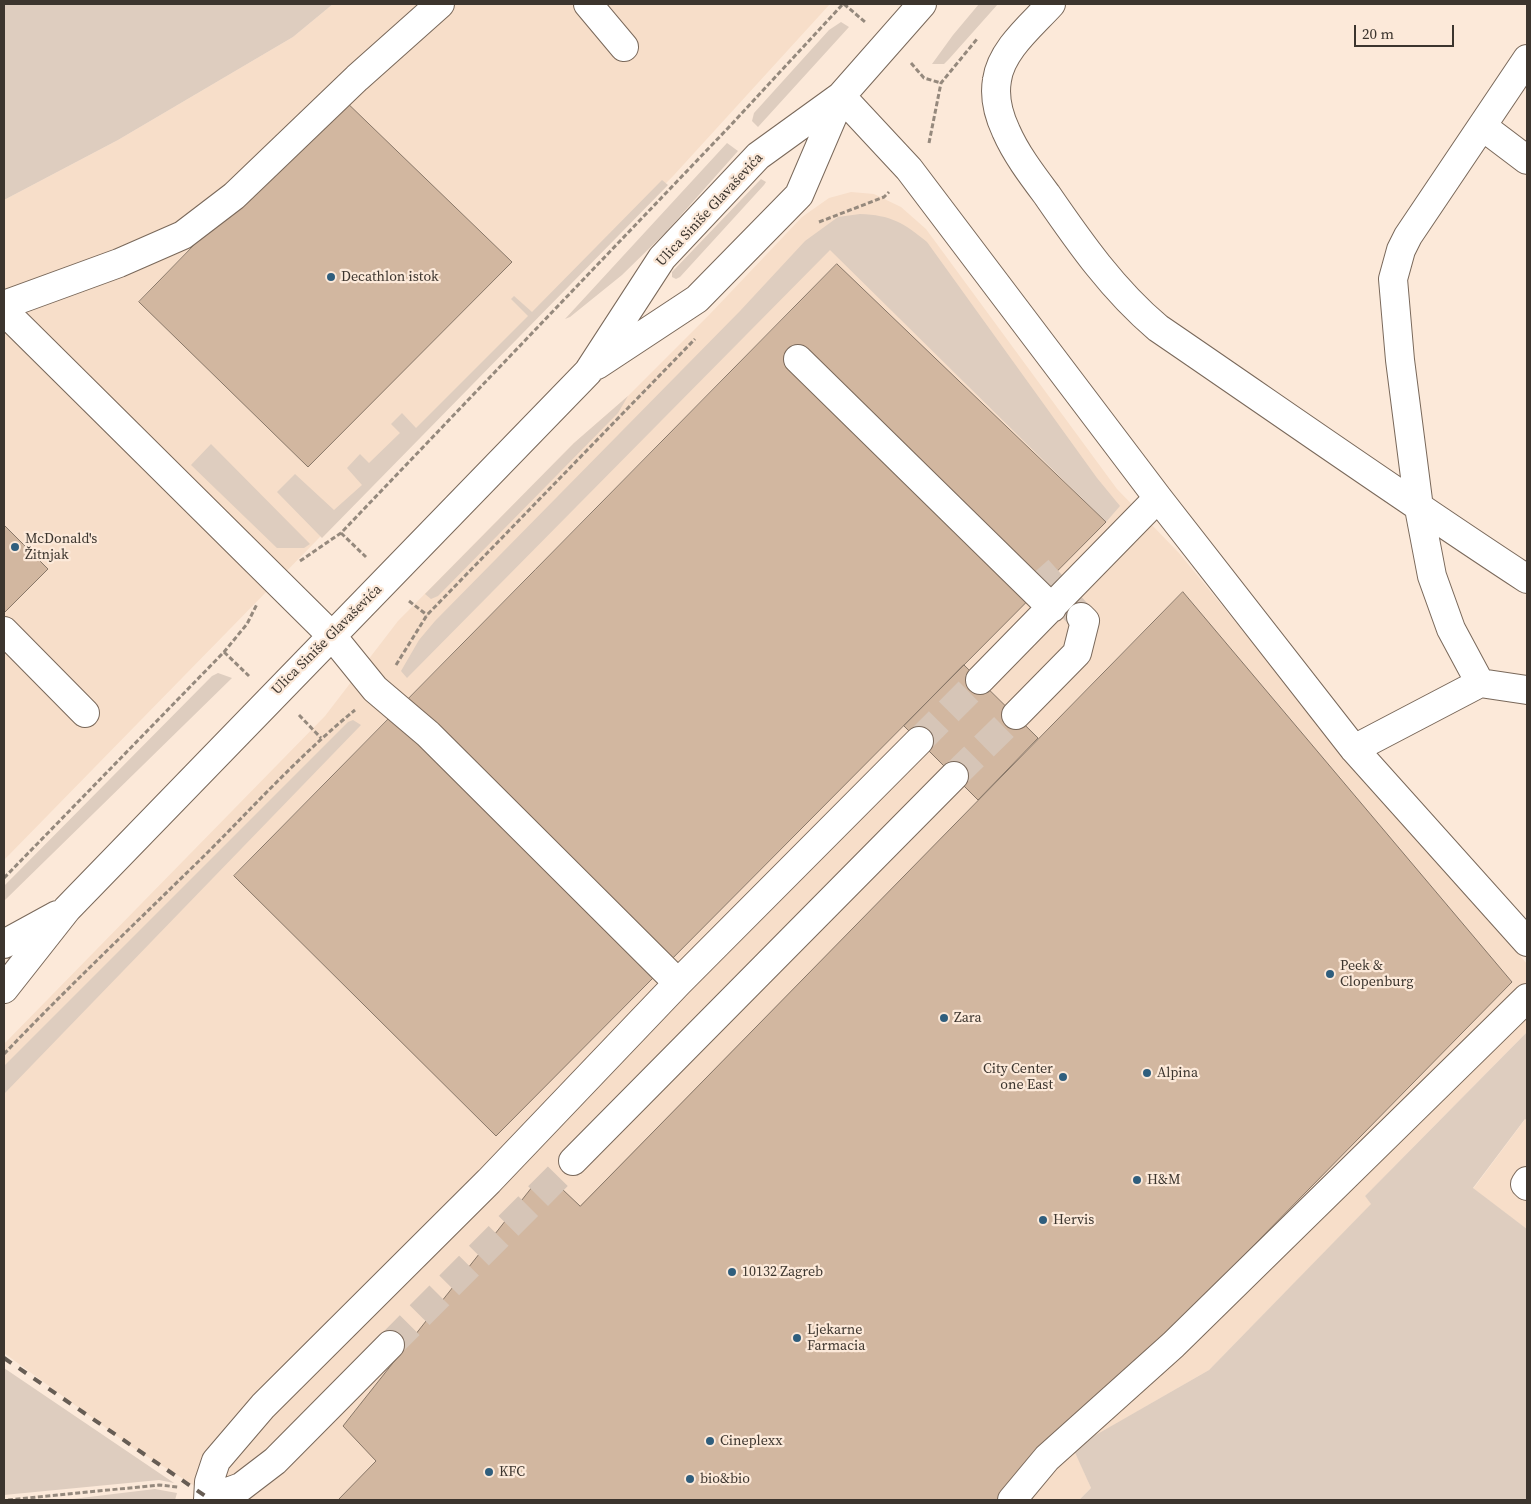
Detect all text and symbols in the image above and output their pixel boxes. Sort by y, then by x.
scale bar [1356,15,1456,47]
text: 20 m [1362,23,1394,44]
street label: Ulica Siniše Glavaševića [653,150,767,270]
place label: Decathlon istok [341,269,439,285]
marker: Decathlon istok [325,271,337,283]
place label: McDonald's Žitnjak [25,531,97,564]
marker: McDonald's Žitnjak [9,541,21,553]
street label: Ulica Siniše Glavaševića [268,581,386,699]
place label: Peek & Clopenburg [1340,958,1413,990]
marker: Peek & Clopenburg [1324,968,1336,980]
place label: Zara [954,1010,982,1026]
marker: Zara [938,1012,950,1024]
place label: City Center one East [983,1061,1053,1094]
place label: Alpina [1157,1065,1198,1081]
marker: Alpina [1141,1067,1153,1079]
marker: City Center one East [1057,1071,1069,1083]
place label: H&M [1147,1172,1181,1188]
marker: H&M [1131,1174,1143,1186]
place label: Hervis [1053,1212,1094,1228]
marker: Hervis [1037,1214,1049,1226]
place label: 10132 Zagreb [742,1264,823,1280]
marker: 10132 Zagreb [726,1266,738,1278]
place label: Ljekarne Farmacia [807,1322,865,1354]
marker: Ljekarne Farmacia [791,1332,803,1344]
place label: Cineplexx [720,1433,783,1449]
marker: Cineplexx [704,1435,716,1447]
place label: KFC [499,1464,525,1480]
marker: KFC [483,1466,495,1478]
place label: bio&bio [700,1471,750,1487]
marker: bio&bio [684,1473,696,1485]

